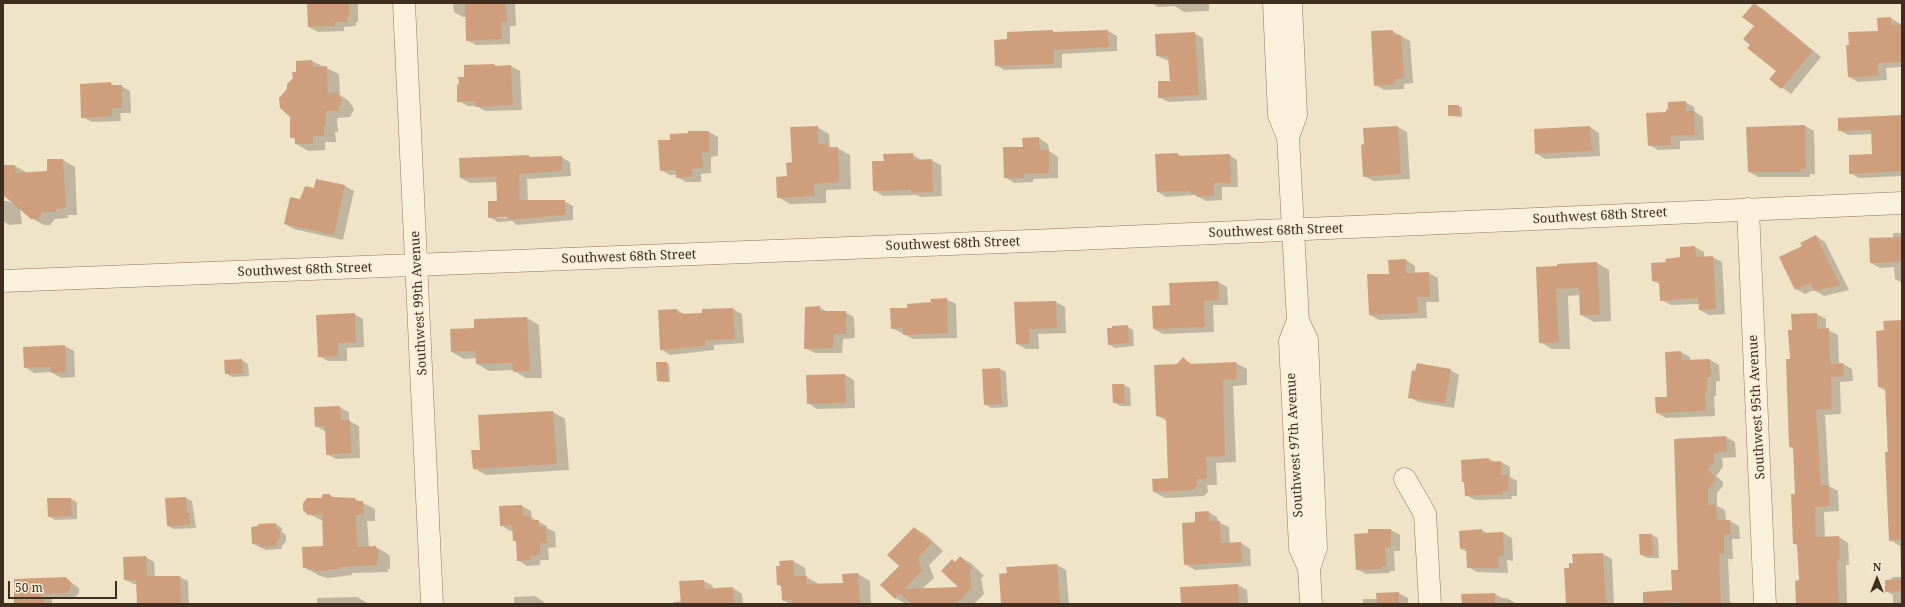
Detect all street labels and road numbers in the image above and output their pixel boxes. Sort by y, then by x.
street label: Southwest 68th Street [1532,205,1668,227]
street label: Southwest 68th Street [1208,221,1344,241]
street label: Southwest 99th Avenue [407,230,431,376]
street label: Southwest 68th Street [885,234,1021,254]
street label: Southwest 68th Street [561,247,697,267]
street label: Southwest 68th Street [237,260,373,280]
street label: Southwest 95th Avenue [1745,334,1769,480]
street label: Southwest 97th Avenue [1283,372,1307,518]

